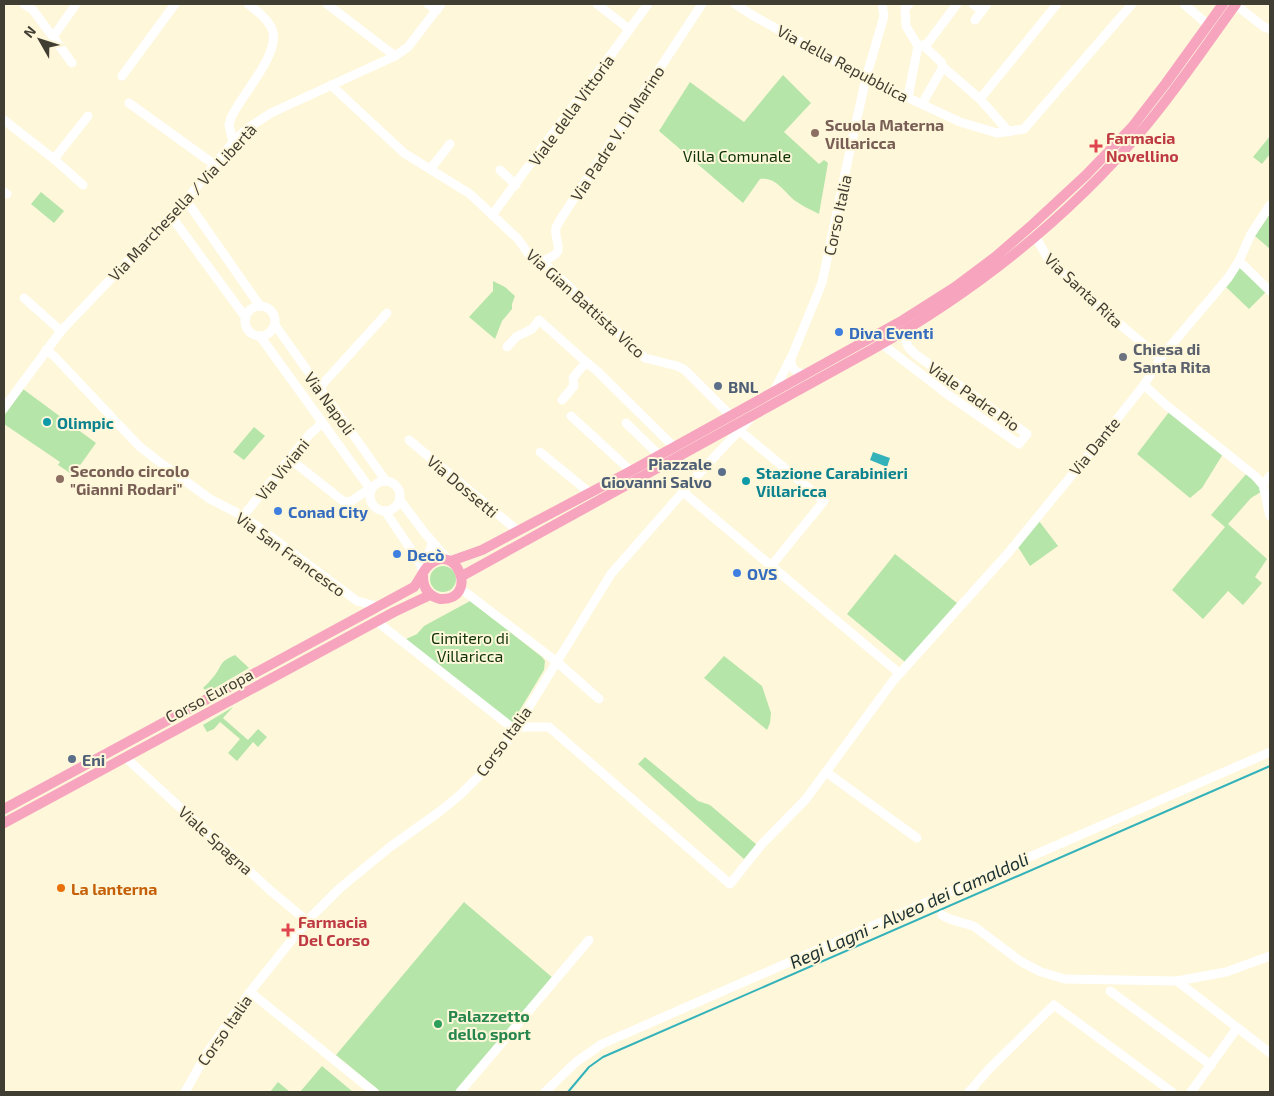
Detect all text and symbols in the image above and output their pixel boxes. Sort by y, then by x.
north arrow [15,15,65,65]
street label: Via della Repubblica [774,20,912,106]
text: N [20,22,39,41]
street label: Viale della Vittoria [524,51,618,169]
street label: Via Padre V. Di Marino [566,62,668,204]
place label: Scuola Materna Villaricca [825,115,944,152]
street label: Via Marchesella / Via Libertà [104,119,260,285]
marker: Scuola Materna Villaricca [809,127,821,139]
place label: Farmacia Novellino [1106,128,1179,165]
marker: Farmacia Novellino [1090,140,1102,152]
park label: Villa Comunale [683,146,791,165]
street label: Corso Italia [819,173,855,257]
street label: Via Gian Battista Vico [523,245,649,361]
street label: Via Santa Rita [1041,249,1127,331]
place label: Diva Eventi [849,323,934,342]
marker: Diva Eventi [833,326,845,338]
place label: Chiesa di Santa Rita [1133,339,1211,376]
marker: Chiesa di Santa Rita [1117,351,1129,363]
street label: Viale Padre Pio [924,357,1024,435]
street label: Via Napoli [301,368,359,438]
place label: BNL [728,377,759,396]
marker: BNL [712,380,724,392]
place label: Olimpic [57,413,114,432]
street label: Via Dante [1065,413,1123,479]
marker: Olimpic [41,416,53,428]
street label: Via Viviani [251,434,313,504]
street label: Via Dossetti [424,451,502,521]
place label: Piazzale Giovanni Salvo [601,454,712,491]
place label: Secondo circolo "Gianni Rodari" [70,461,189,498]
place label: Stazione Carabinieri Villaricca [756,463,908,500]
marker: Piazzale Giovanni Salvo [716,466,728,478]
marker: Secondo circolo "Gianni Rodari" [54,473,66,485]
marker: Stazione Carabinieri Villaricca [740,475,752,487]
place label: Conad City [288,502,368,522]
marker: Conad City [272,505,284,517]
street label: Via San Francesco [233,508,349,600]
place label: Decò [407,545,444,564]
marker: Decò [391,548,403,560]
place label: OVS [747,564,778,583]
marker: OVS [731,567,743,579]
park label: Cimitero di Villaricca [431,628,509,665]
street label: Corso Europa [162,664,256,726]
street label: Corso Italia [471,702,535,780]
place label: Eni [82,750,105,769]
marker: Eni [66,753,78,765]
street label: Viale Spagna [175,802,257,878]
water label: Regi Lagni - Alveo dei Camaldoli [786,847,1033,973]
place label: La lanterna [71,879,157,898]
marker: La lanterna [55,882,67,894]
place label: Farmacia Del Corso [298,912,370,949]
marker: Farmacia Del Corso [282,924,294,936]
street label: Corso Italia [193,991,255,1069]
place label: Palazzetto dello sport [448,1006,531,1043]
marker: Palazzetto dello sport [432,1018,444,1030]

